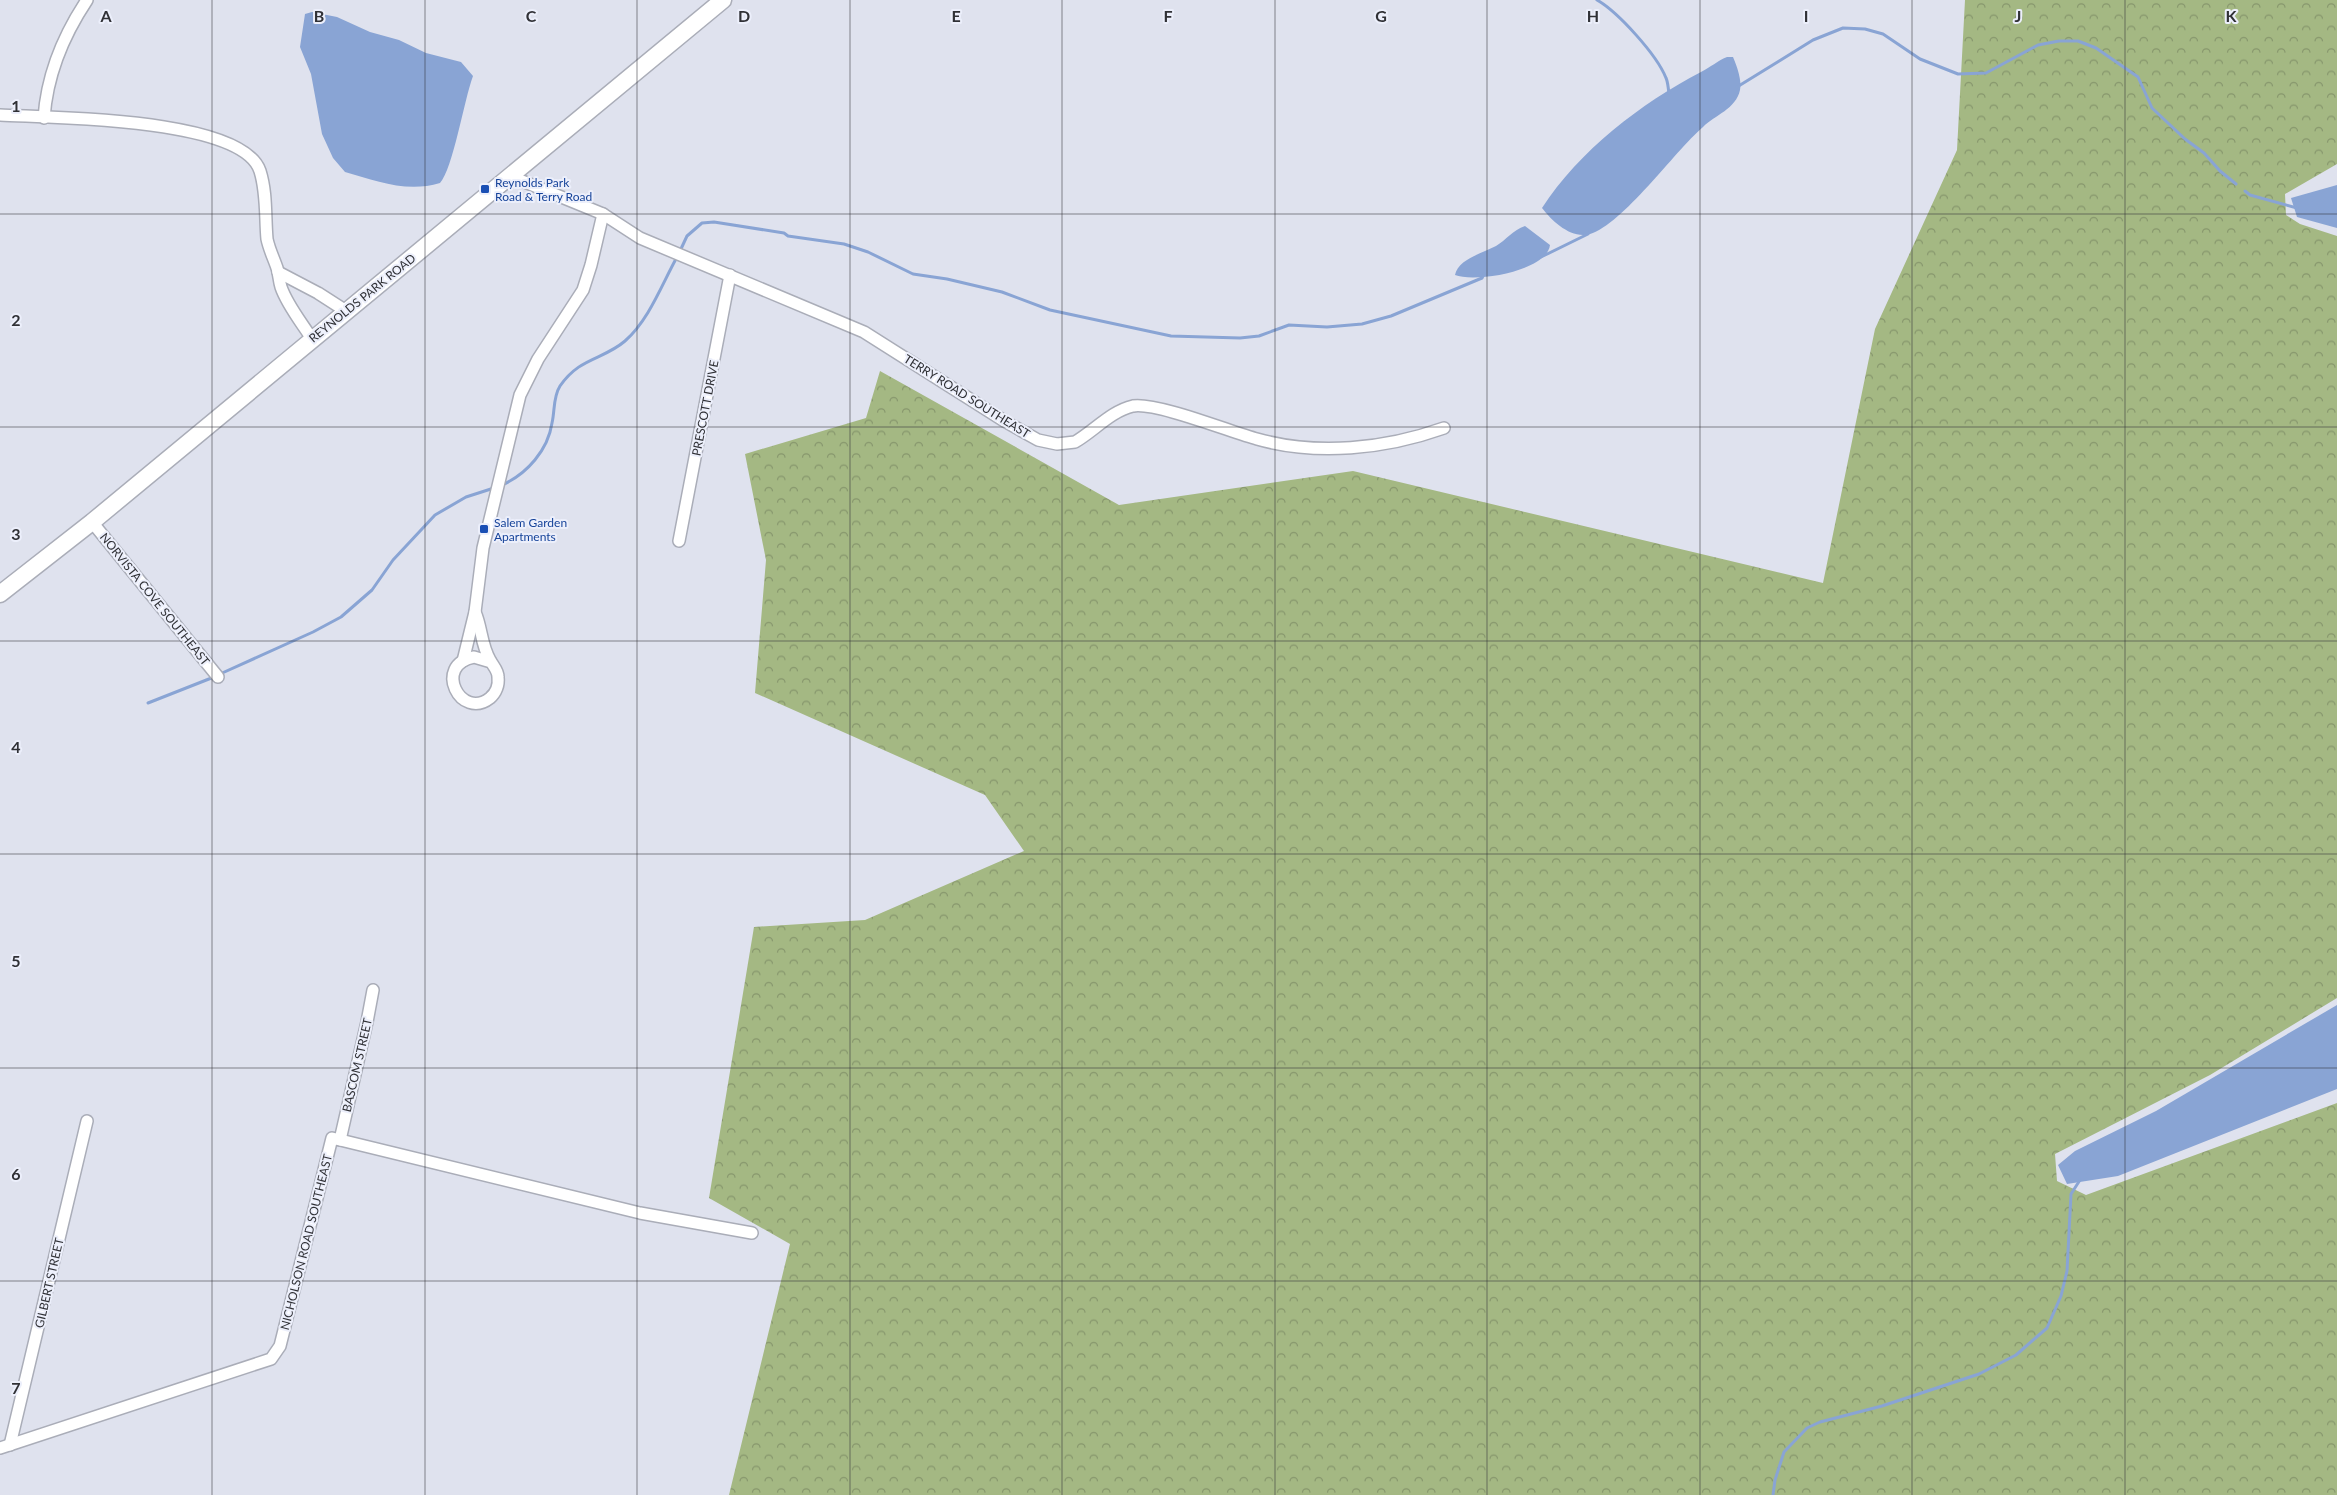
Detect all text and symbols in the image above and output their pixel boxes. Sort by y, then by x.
text: A [99,6,112,25]
text: B [314,6,324,25]
text: C [526,6,537,25]
text: D [738,6,750,25]
text: E [951,6,961,25]
text: F [1163,6,1173,25]
text: G [1375,6,1387,25]
text: H [1587,6,1599,25]
text: I [1804,6,1808,25]
text: J [2015,6,2021,25]
text: K [2226,6,2238,25]
text: 1 [11,96,21,115]
place label: Reynolds Park Road & Terry Road [495,175,592,204]
marker: Reynolds Park Road & Terry Road [479,183,491,195]
street label: REYNOLDS PARK ROAD [306,250,418,346]
text: 2 [11,310,21,329]
street label: TERRY ROAD SOUTHEAST [901,351,1033,441]
street label: PRESCOTT DRIVE [688,359,722,457]
place label: Salem Garden Apartments [494,515,567,544]
marker: Salem Garden Apartments [478,523,490,535]
text: 3 [11,524,21,543]
street label: NORVISTA COVE SOUTHEAST [97,530,213,668]
text: 4 [11,737,21,756]
text: 5 [11,951,21,970]
street label: BASCOM STREET [339,1017,375,1113]
street label: NICHOLSON ROAD SOUTHEAST [277,1152,335,1332]
text: 6 [11,1164,21,1183]
street label: GILBERT STREET [31,1236,67,1330]
text: 7 [11,1378,21,1397]

